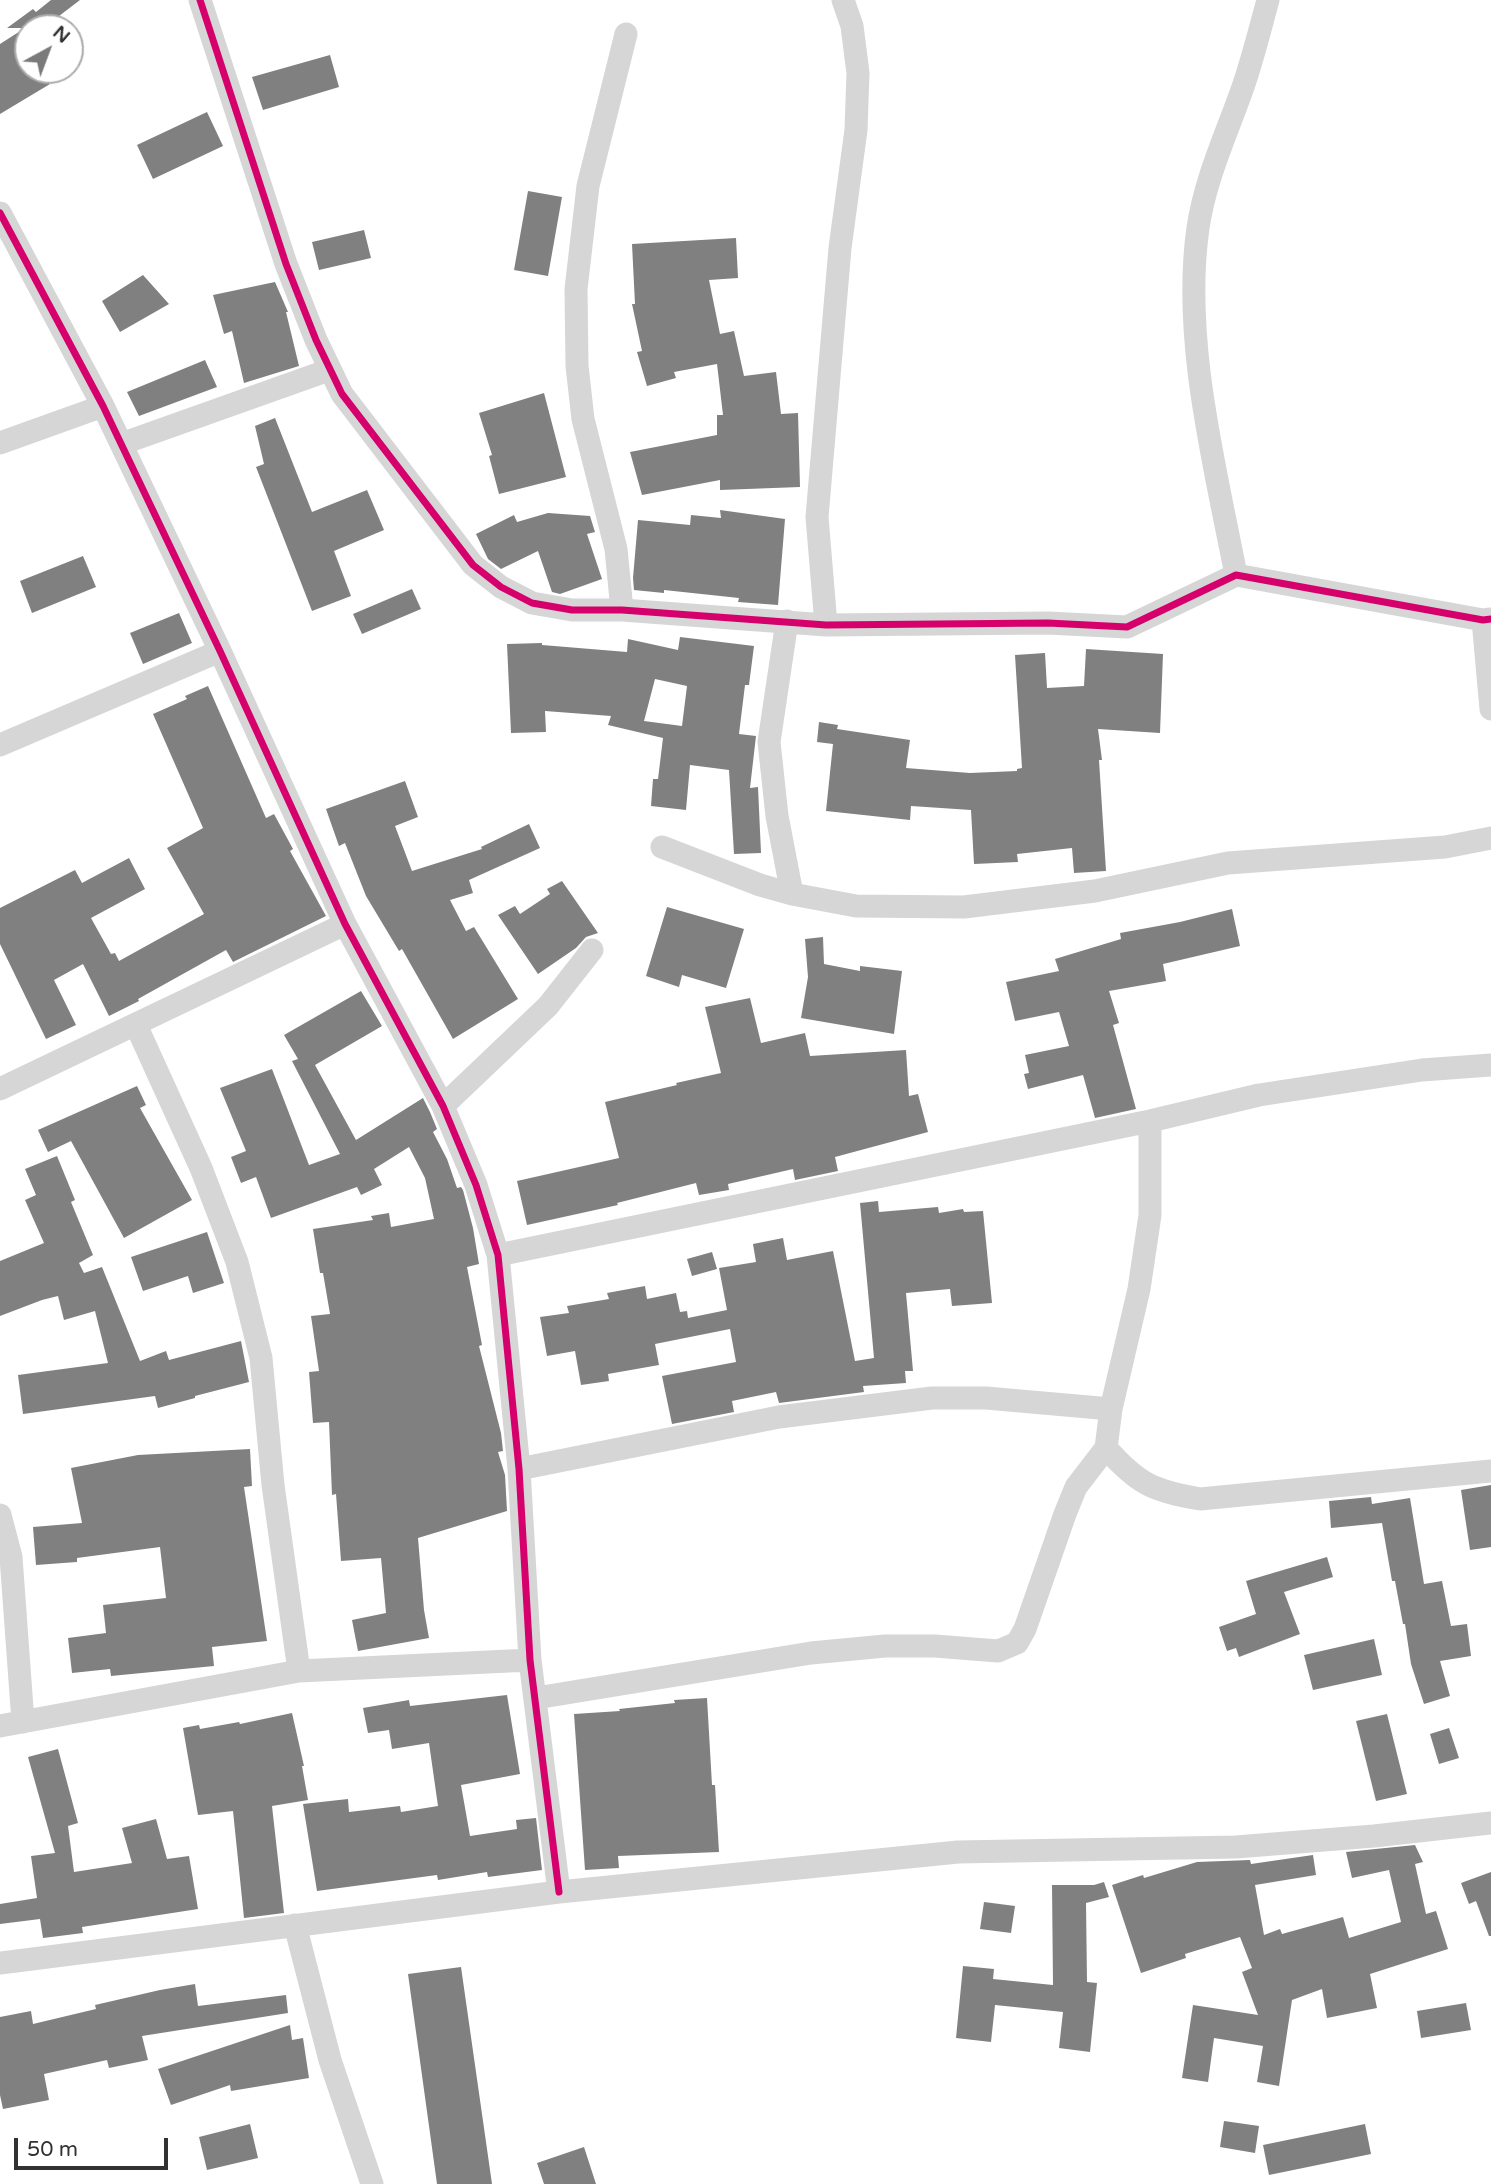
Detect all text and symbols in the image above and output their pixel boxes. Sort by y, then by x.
north arrow [14,14,84,84]
text: N [48,21,74,48]
scale bar [18,2124,172,2168]
text: 50 m [27,2137,78,2162]

